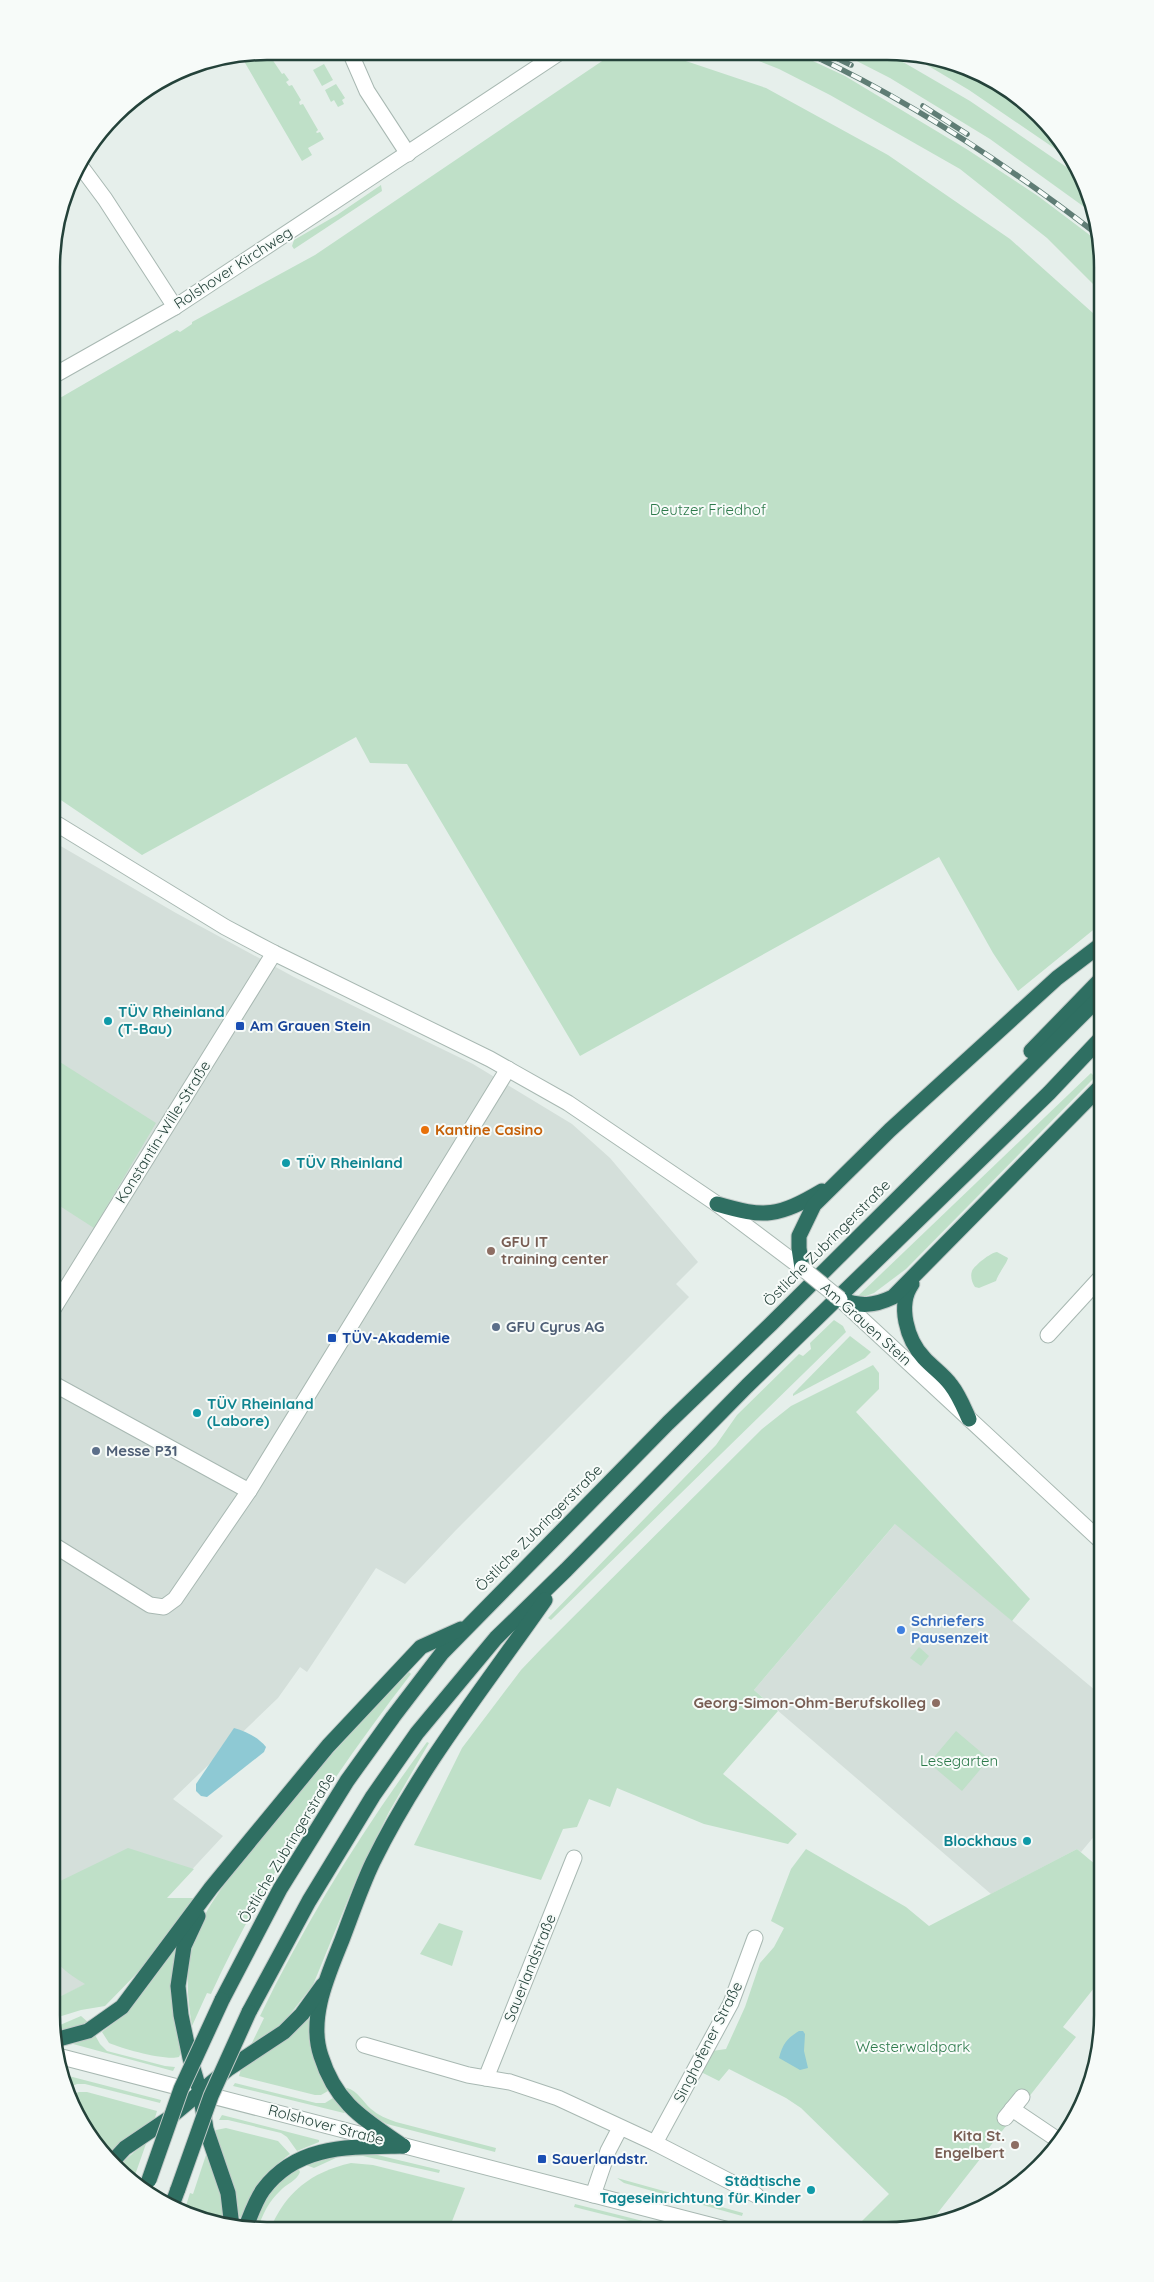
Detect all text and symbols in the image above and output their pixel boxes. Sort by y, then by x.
street label: Rolshover Kirchweg [170,222,295,313]
park label: Deutzer Friedhof [650,500,767,519]
place label: TÜV Rheinland (T-Bau) [118,1002,225,1038]
marker: TÜV Rheinland (T-Bau) [102,1015,114,1027]
place label: Am Grauen Stein [250,1016,371,1035]
marker: Am Grauen Stein [234,1020,246,1032]
street label: Konstantin-Wille-Straße [111,1057,214,1207]
place label: Kantine Casino [435,1120,543,1139]
marker: Kantine Casino [419,1124,431,1136]
place label: TÜV Rheinland [296,1153,403,1172]
marker: TÜV Rheinland [280,1157,292,1169]
street label: Östliche Zubringerstraße [759,1175,894,1310]
place label: GFU IT training center [501,1232,609,1268]
marker: GFU IT training center [485,1245,497,1257]
street label: Am Grauen Stein [817,1278,916,1370]
place label: GFU Cyrus AG [506,1317,605,1336]
marker: GFU Cyrus AG [490,1321,502,1333]
place label: TÜV-Akademie [342,1328,450,1347]
marker: TÜV-Akademie [326,1332,338,1344]
place label: TÜV Rheinland (Labore) [207,1394,314,1430]
marker: TÜV Rheinland (Labore) [191,1407,203,1419]
place label: Messe P31 [106,1441,178,1460]
marker: Messe P31 [90,1445,102,1457]
street label: Östliche Zubringerstraße [471,1460,606,1595]
place label: Schriefers Pausenzeit [911,1611,989,1647]
marker: Schriefers Pausenzeit [895,1624,907,1636]
place label: Georg-Simon-Ohm-Berufskolleg [693,1693,926,1712]
marker: Georg-Simon-Ohm-Berufskolleg [930,1697,942,1709]
park label: Lesegarten [920,1751,998,1770]
street label: Östliche Zubringerstraße [234,1769,339,1926]
place label: Blockhaus [944,1831,1017,1850]
marker: Blockhaus [1021,1835,1033,1847]
street label: Sauerlandstraße [499,1911,560,2025]
street label: Singhofener Straße [669,1978,746,2105]
park label: Westerwaldpark [856,2037,970,2056]
street label: Rolshover Straße [266,2100,386,2149]
place label: Kita St. Engelbert [934,2126,1005,2162]
marker: Kita St. Engelbert [1009,2139,1021,2151]
place label: Sauerlandstr. [552,2149,648,2168]
marker: Sauerlandstr. [536,2153,548,2165]
place label: Städtische Tageseinrichtung für Kinder [600,2171,801,2207]
marker: Städtische Tageseinrichtung für Kinder [805,2184,817,2196]

